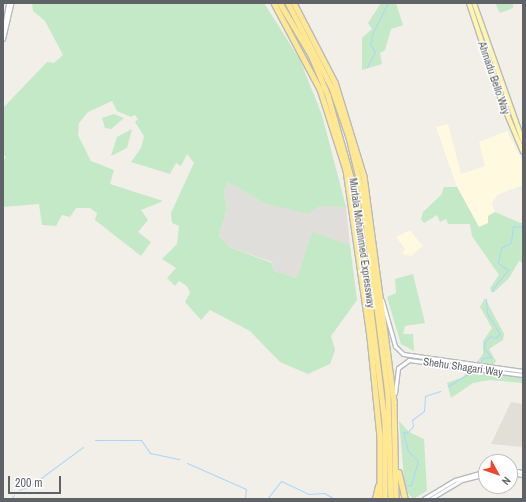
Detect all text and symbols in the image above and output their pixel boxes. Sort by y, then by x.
street label: Ahmadu Bello Way [475,40,513,116]
street label: Murtala Mohammed Expressway [346,177,378,309]
street label: Shehu Shagari Way [422,355,504,379]
north arrow [478,454,518,494]
scale bar [10,468,63,494]
text: N [499,474,514,488]
text: 200 m [15,475,42,491]

